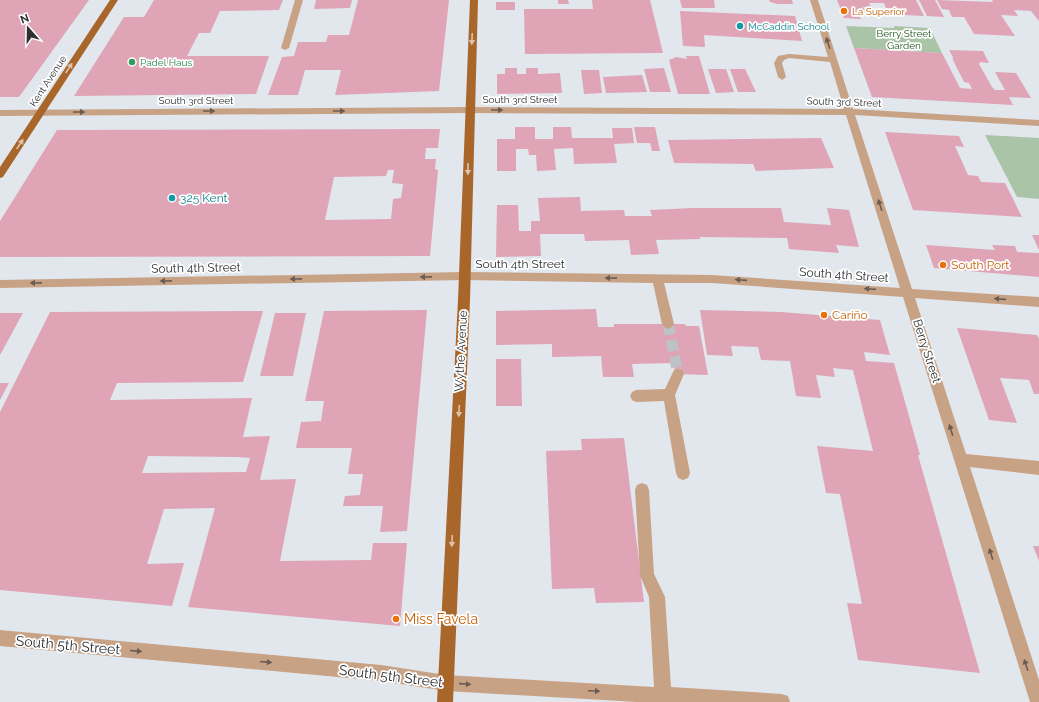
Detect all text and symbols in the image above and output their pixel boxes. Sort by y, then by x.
marker: La Superior [839,6,849,16]
place label: La Superior [852,6,906,17]
north arrow [8,8,48,48]
text: N [19,12,31,27]
marker: McCaddin School [735,21,745,31]
place label: McCaddin School [748,21,830,32]
park label: Berry Street Garden [877,28,932,51]
one-way arrow [469,33,475,46]
one-way arrow [825,36,831,48]
street label: Kent Avenue [27,53,69,109]
marker: Padel Haus [127,57,137,67]
place label: Padel Haus [140,57,192,68]
one-way arrow [66,62,73,74]
street label: South 3rd Street [483,94,558,105]
street label: South 3rd Street [159,95,234,106]
street label: South 3rd Street [806,95,882,109]
one-way arrow [491,107,504,113]
one-way arrow [203,108,216,114]
one-way arrow [333,108,346,114]
one-way arrow [73,109,86,115]
one-way arrow [16,138,24,149]
one-way arrow [464,163,471,175]
place label: 325 Kent [180,191,228,205]
marker: 325 Kent [167,193,177,203]
one-way arrow [877,199,883,211]
street label: South 4th Street [475,257,565,271]
place label: South Port [951,258,1009,272]
street label: South 4th Street [151,260,241,276]
marker: South Port [938,260,948,270]
street label: South 4th Street [799,265,889,285]
one-way arrow [419,274,432,280]
one-way arrow [604,275,617,281]
one-way arrow [289,276,302,282]
one-way arrow [735,277,747,284]
one-way arrow [159,278,172,284]
one-way arrow [29,280,42,286]
one-way arrow [864,286,876,293]
one-way arrow [994,296,1006,303]
place label: Cariño [832,308,868,322]
street label: Wythe Avenue [452,310,470,392]
marker: Cariño [819,310,829,320]
street label: Berry Street [910,317,944,385]
one-way arrow [455,405,462,417]
one-way arrow [948,423,954,435]
one-way arrow [449,535,456,547]
one-way arrow [987,547,993,559]
place label: Miss Favela [404,611,478,627]
marker: Miss Favela [391,614,401,624]
street label: South 5th Street [15,632,121,658]
one-way arrow [130,647,142,654]
one-way arrow [260,659,272,666]
one-way arrow [1023,659,1029,671]
street label: South 5th Street [338,662,444,690]
one-way arrow [459,681,471,688]
one-way arrow [588,688,600,695]

